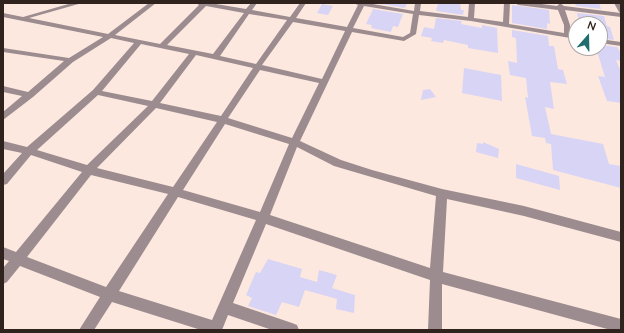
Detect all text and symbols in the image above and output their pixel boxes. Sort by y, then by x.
north arrow [568,16,608,56]
text: N [585,18,598,34]

